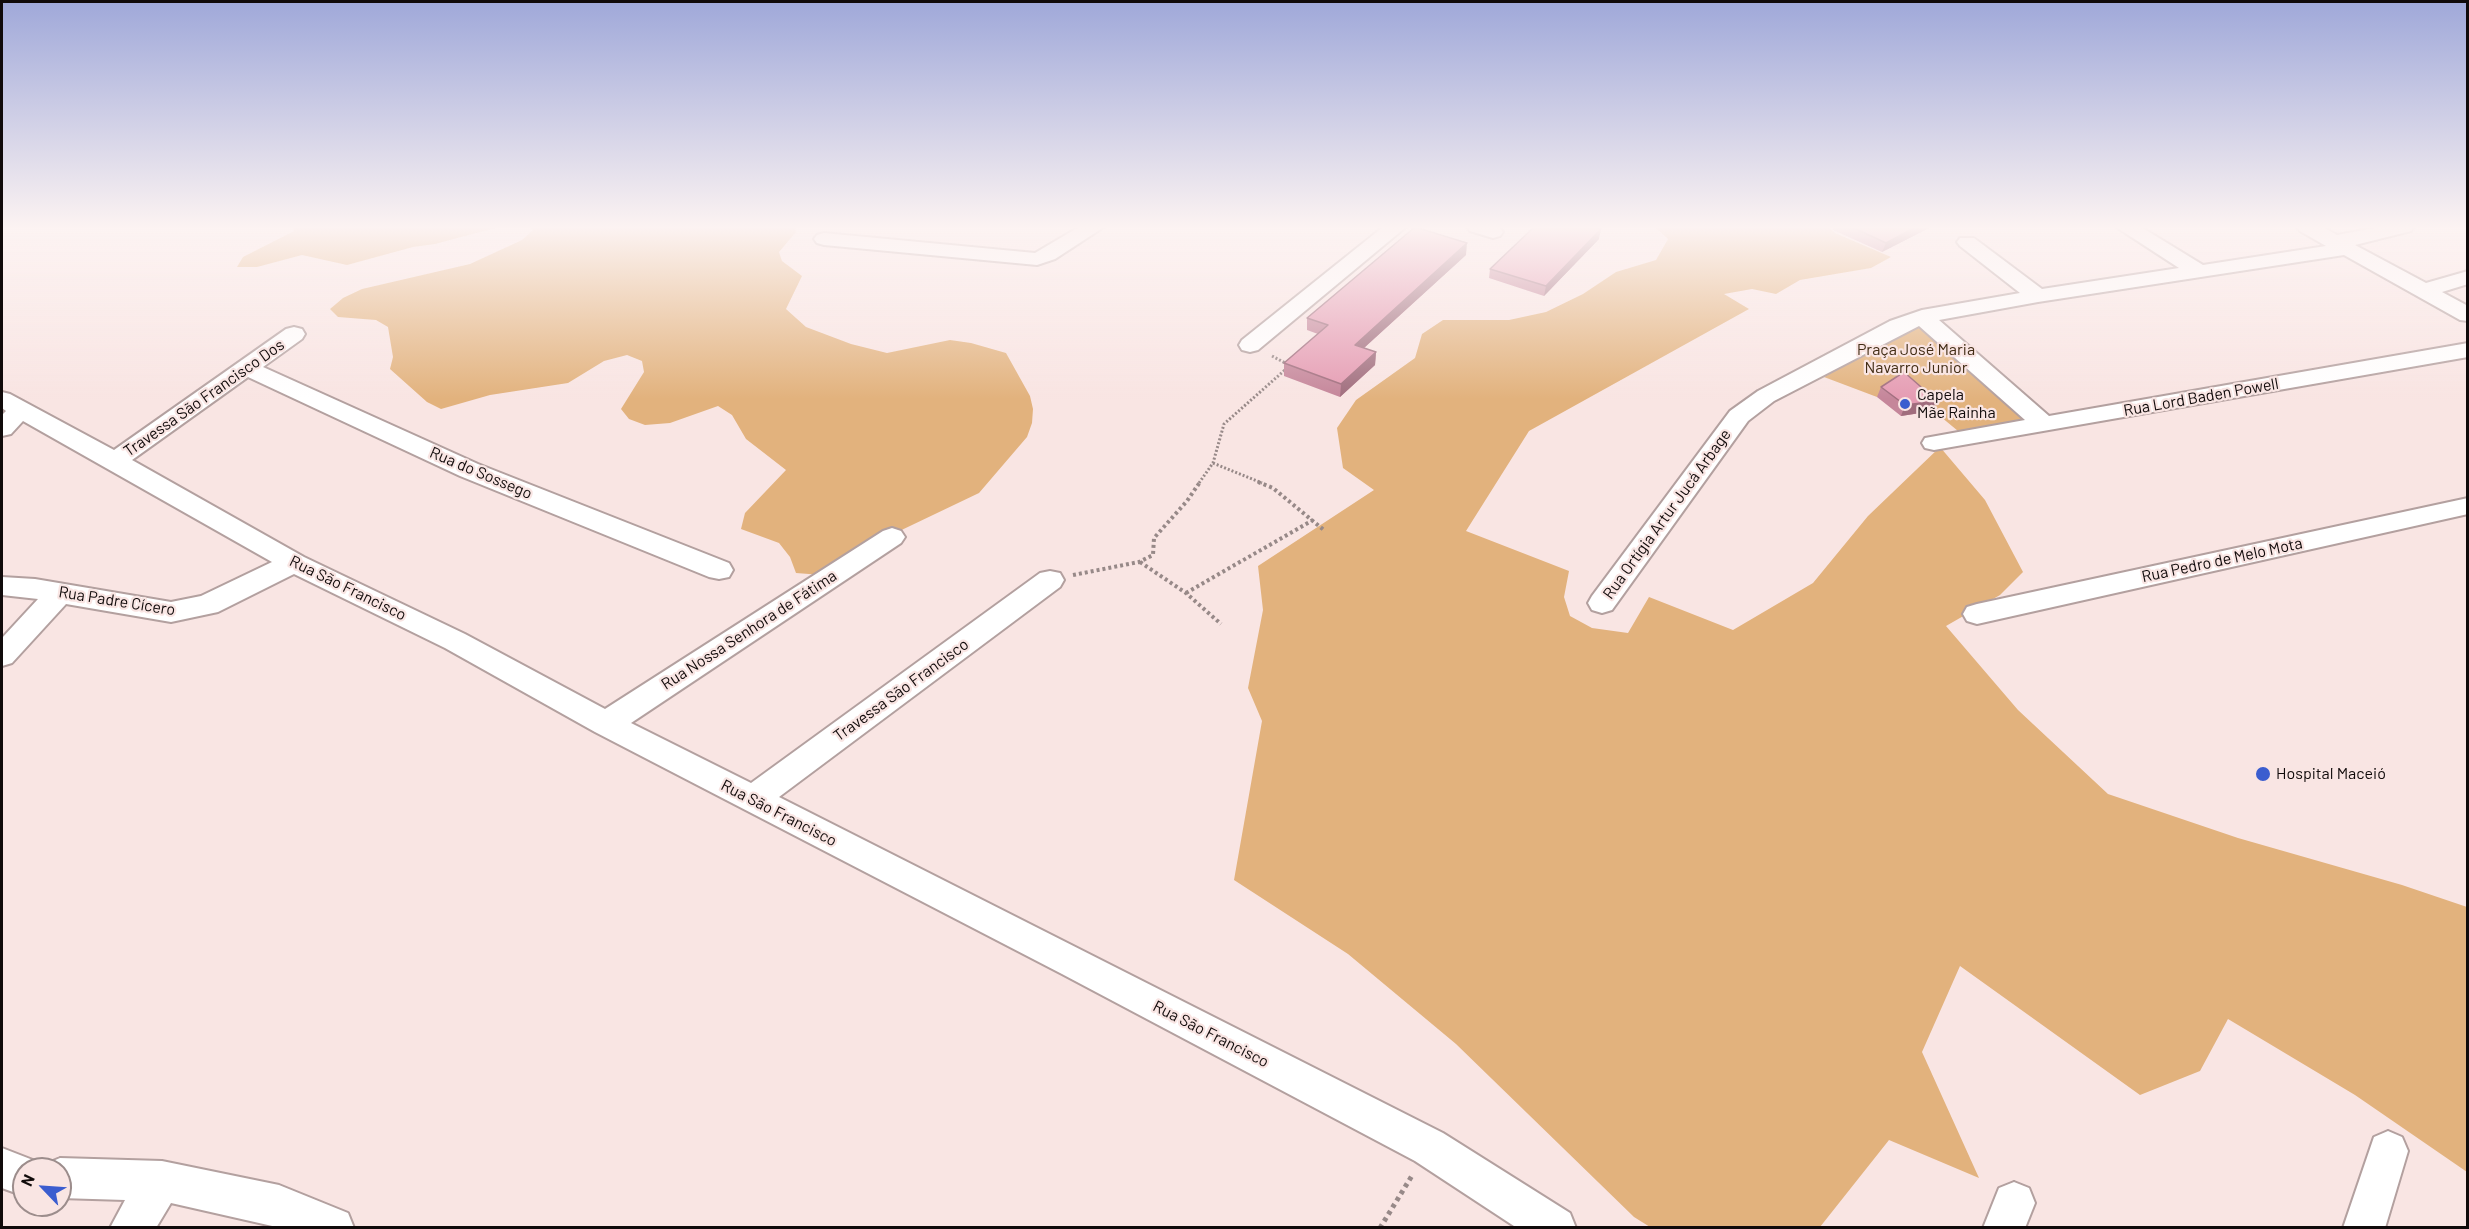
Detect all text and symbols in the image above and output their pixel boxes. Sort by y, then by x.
street label: Travessa São Francisco Dos [120,335,288,461]
park label: Praça José Maria Navarro Junior [1857,340,1975,378]
street label: Rua Lord Baden Powell [2122,374,2280,420]
place label: Capela Mãe Rainha [1917,385,1996,423]
marker: Capela Mãe Rainha [1898,397,1912,411]
street label: Rua Ortígia Artur Jucá Arbage [1599,425,1735,603]
street label: Rua do Sossego [427,443,535,503]
street label: Rua Pedro de Melo Mota [2140,534,2304,586]
street label: Rua São Francisco [286,551,410,625]
street label: Rua Nossa Senhora de Fátima [658,566,840,694]
street label: Rua Padre Cícero [57,582,177,620]
street label: Travessa São Francisco [830,635,972,745]
place label: Hospital Maceió [2276,764,2386,784]
marker: Hospital Maceió [2254,765,2272,783]
street label: Rua São Francisco [718,776,840,850]
street label: Rua São Francisco [1150,997,1272,1071]
north arrow [12,1157,72,1217]
text: N [16,1171,38,1189]

